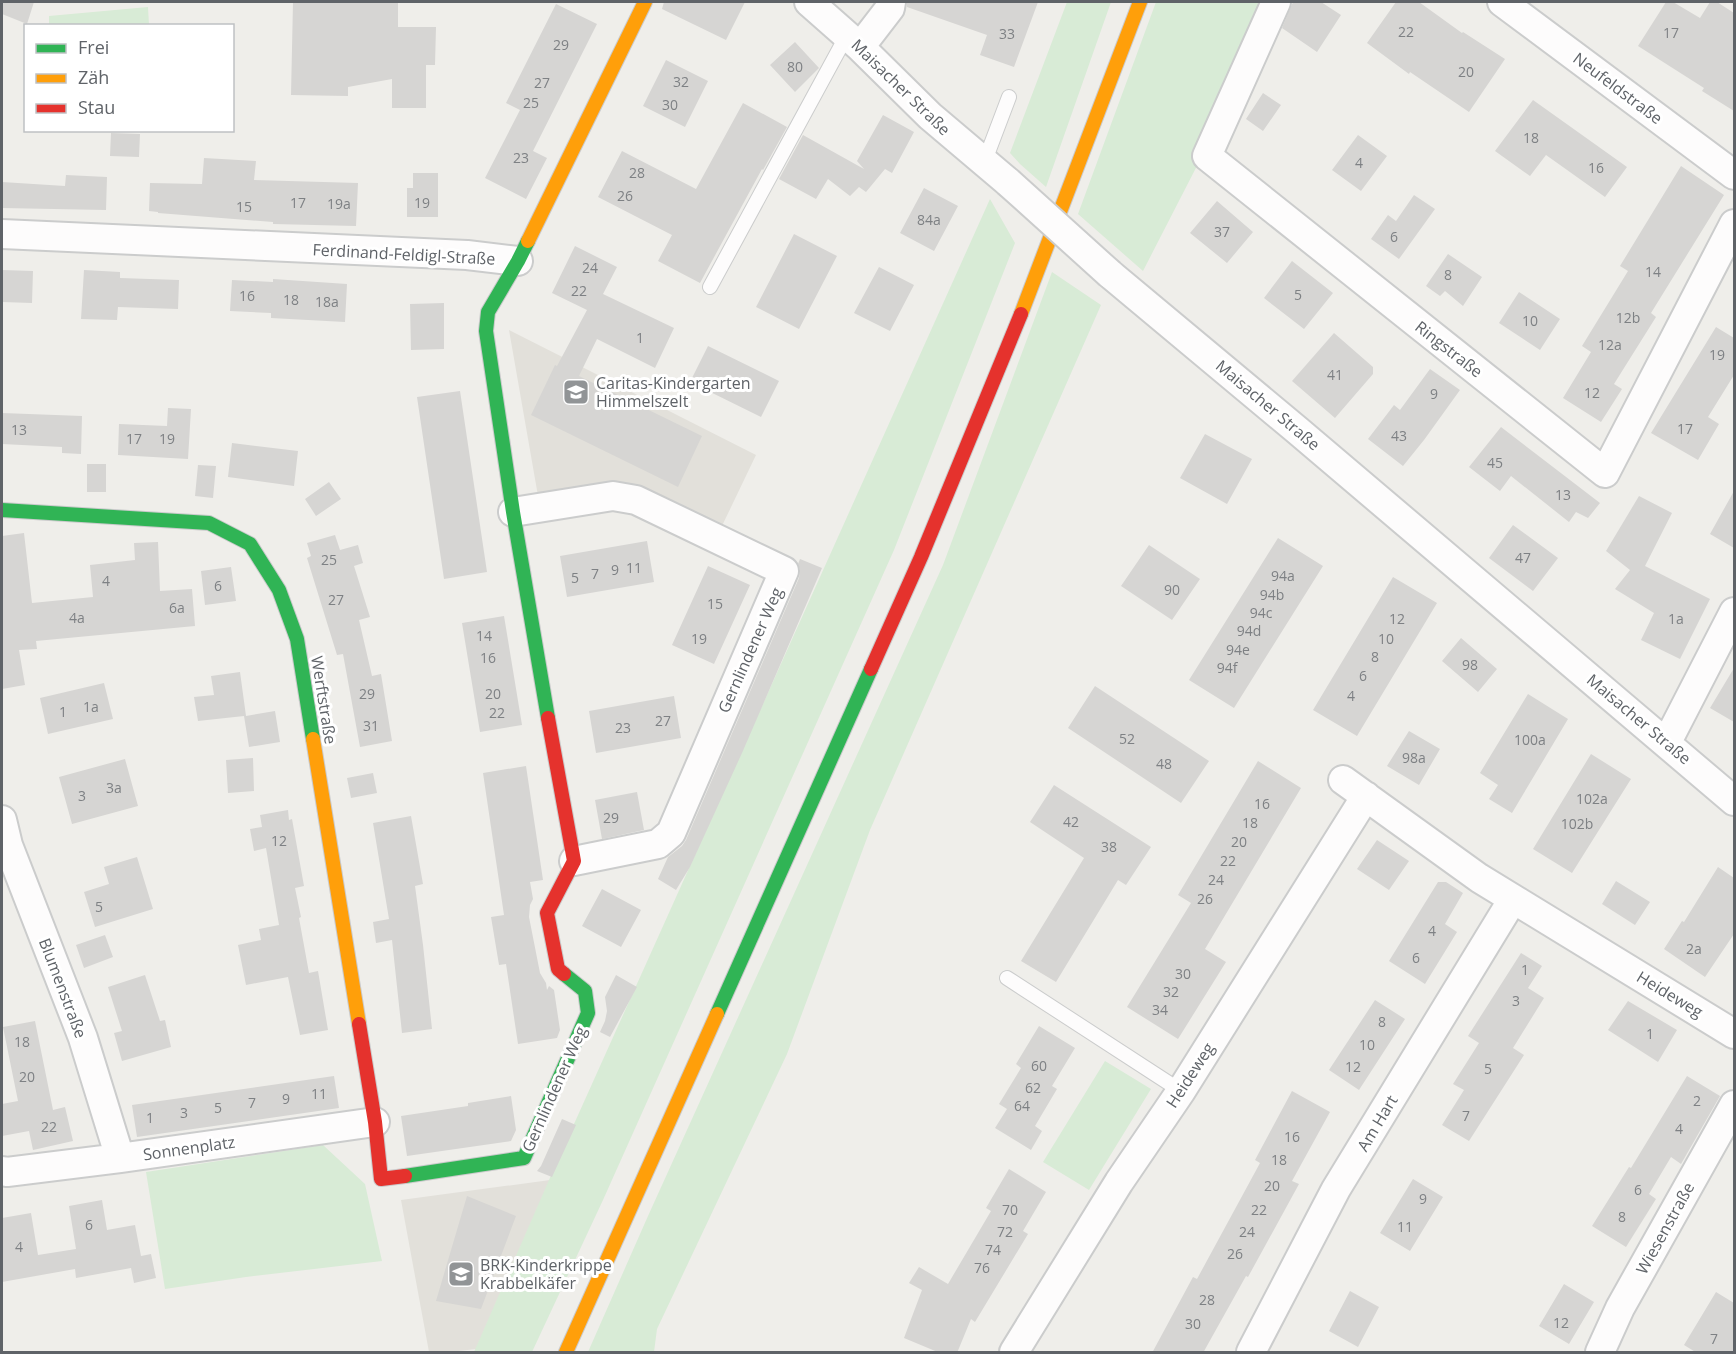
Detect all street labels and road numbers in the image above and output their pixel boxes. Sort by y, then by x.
street label: Maisacher Straße [847,34,955,140]
street label: Neufeldstraße [1569,47,1667,129]
street label: Ferdinand-Feldigl-Straße [312,238,496,270]
street label: Ringstraße [1411,316,1487,382]
street label: Maisacher Straße [1211,355,1325,455]
street label: Gernlindener Weg [712,583,788,716]
street label: Werftstraße [306,654,342,746]
street label: Maisacher Straße [1582,669,1696,769]
street label: Blumenstraße [34,935,92,1041]
street label: Heideweg [1633,966,1708,1023]
street label: Gernlindener Weg [516,1022,592,1155]
street label: Heideweg [1161,1038,1219,1112]
street label: Am Hart [1352,1091,1403,1155]
street label: Sonnenplatz [142,1131,236,1165]
street label: Wiesenstraße [1631,1178,1699,1278]

